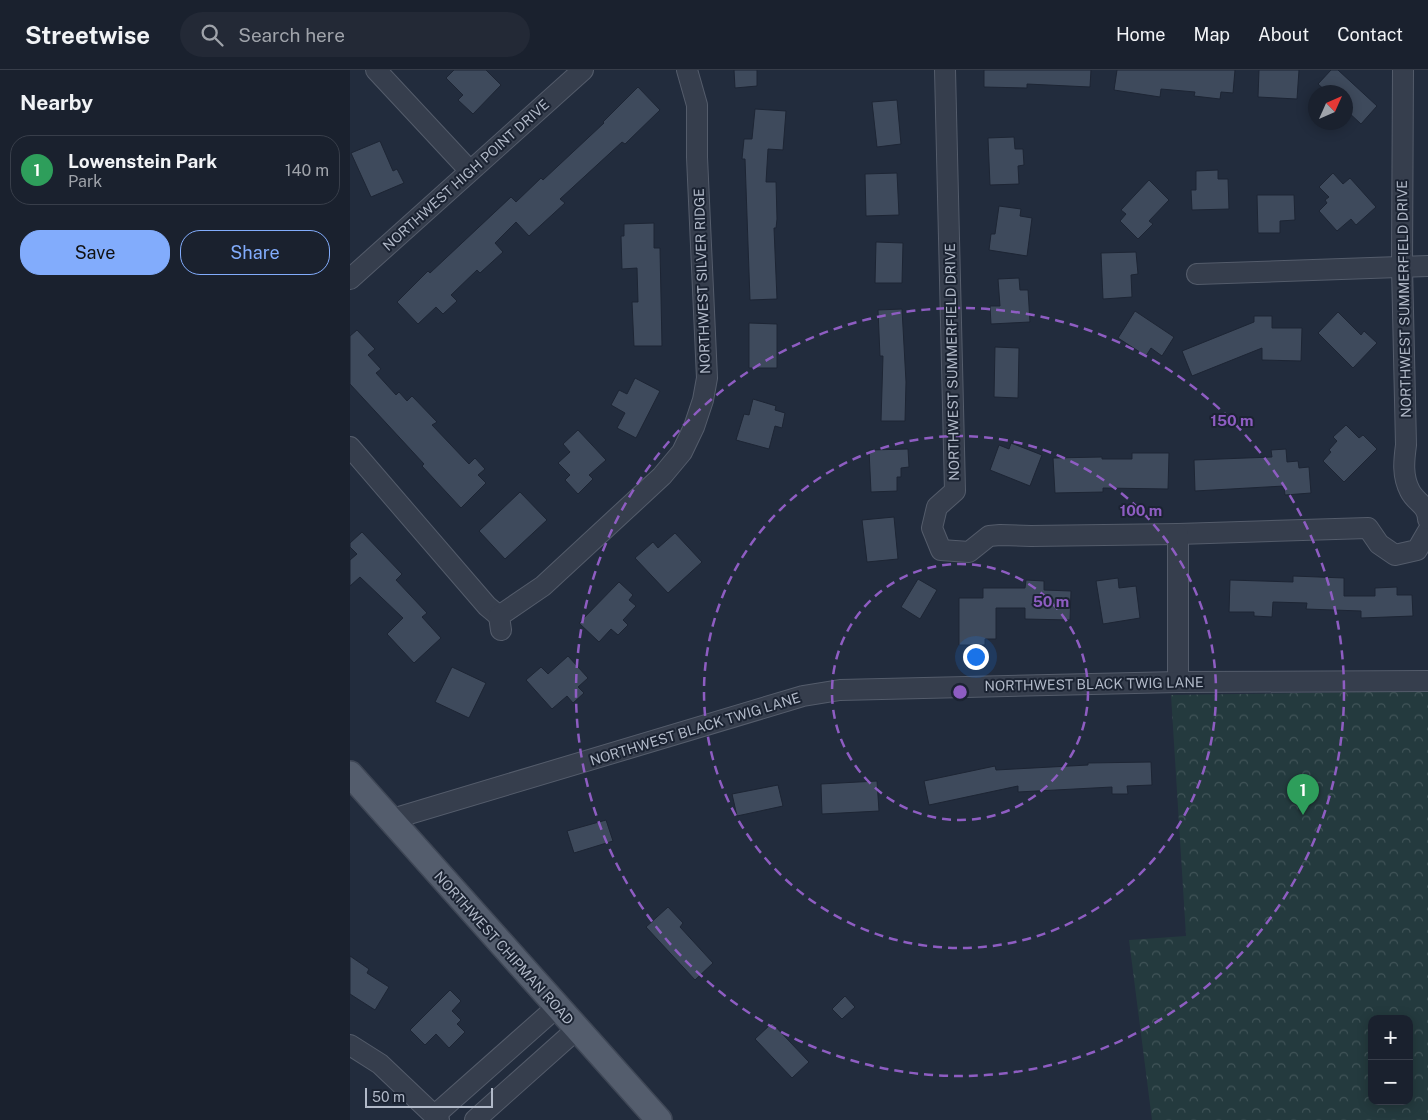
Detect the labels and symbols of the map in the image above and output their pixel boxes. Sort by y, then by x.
north arrow [1308,85,1353,130]
street label: NORTHWEST HIGH POINT DRIVE [380,96,552,254]
street label: NORTHWEST SUMMERFIELD DRIVE [1394,180,1414,418]
street label: NORTHWEST SILVER RIDGE [691,188,713,374]
street label: NORTHWEST SUMMERFIELD DRIVE [942,243,962,481]
text: 150 m [1210,412,1254,429]
text: 100 m [1120,502,1162,519]
text: 50 m [1033,593,1069,610]
your location [963,644,989,670]
street label: NORTHWEST BLACK TWIG LANE [984,674,1204,694]
centre of rings [951,683,969,701]
street label: NORTHWEST BLACK TWIG LANE [588,689,802,769]
pin: 1 [1287,774,1319,815]
street label: NORTHWEST CHIPMAN ROAD [431,868,577,1028]
scale bar [365,1085,492,1108]

